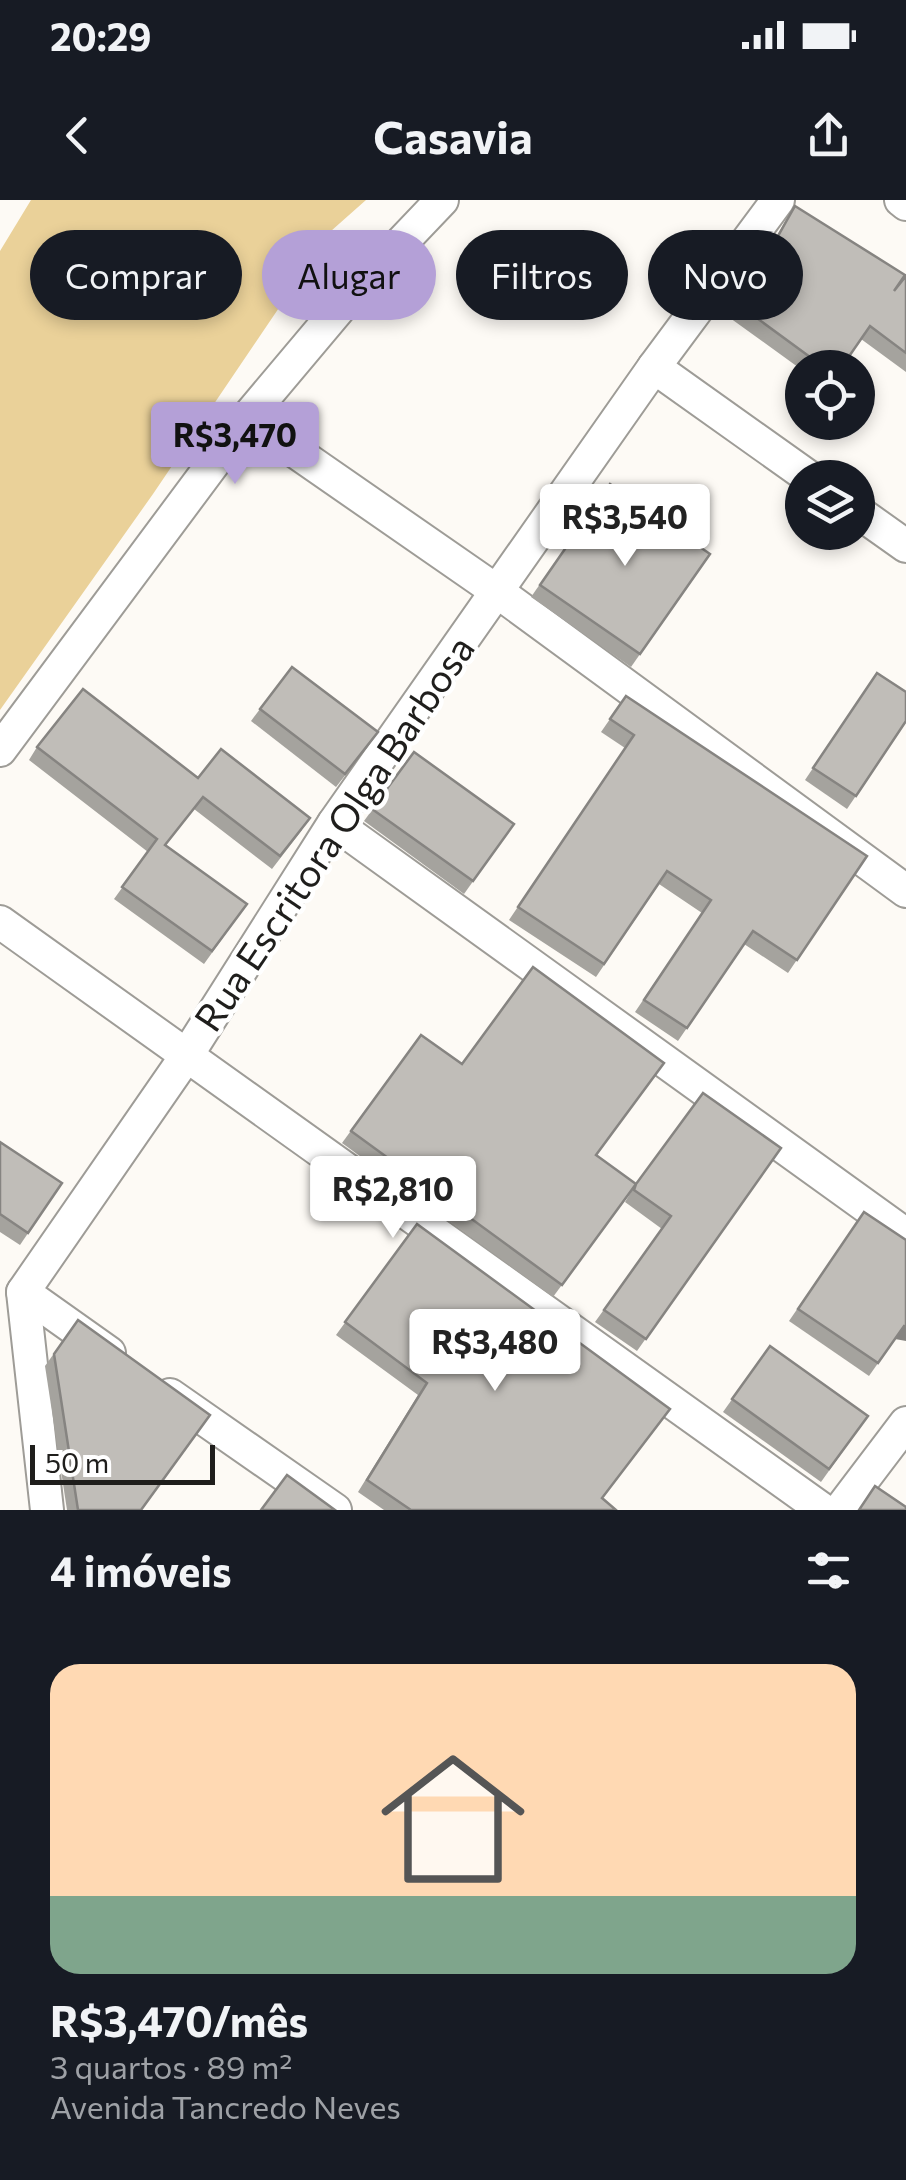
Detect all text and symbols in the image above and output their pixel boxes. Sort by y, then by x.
text: 20:29 [50,12,152,59]
icon: back [50,108,105,163]
text: Casavia [373,108,533,163]
icon: share [801,108,856,163]
chip: Comprar [30,230,242,320]
chip: Alugar [262,230,436,320]
chip: Filtros [456,230,628,320]
chip: Novo [648,230,803,320]
map controls [785,350,875,550]
button: locate [785,350,875,440]
pin: R$3,470 [143,402,327,487]
text: R$3,470 [173,414,297,454]
button: layers [785,460,875,550]
pin: R$3,540 [533,484,717,569]
text: R$3,540 [562,496,688,536]
street label: Rua Escritora Olga Barbosa [183,626,483,1039]
pin: R$2,810 [301,1156,485,1241]
text: R$2,810 [332,1168,454,1208]
pin: R$3,480 [403,1309,587,1394]
text: R$3,480 [431,1321,559,1361]
scale bar [30,1440,215,1484]
text: 50 m [45,1445,109,1479]
icon: filters [801,1543,856,1598]
text: 4 imóveis [50,1544,232,1596]
icon: home [363,1729,543,1909]
text: R$3,470/mês [50,1994,308,2046]
text: 3 quartos · 89 m² [50,2046,292,2086]
text: Avenida Tancredo Neves [50,2086,401,2126]

